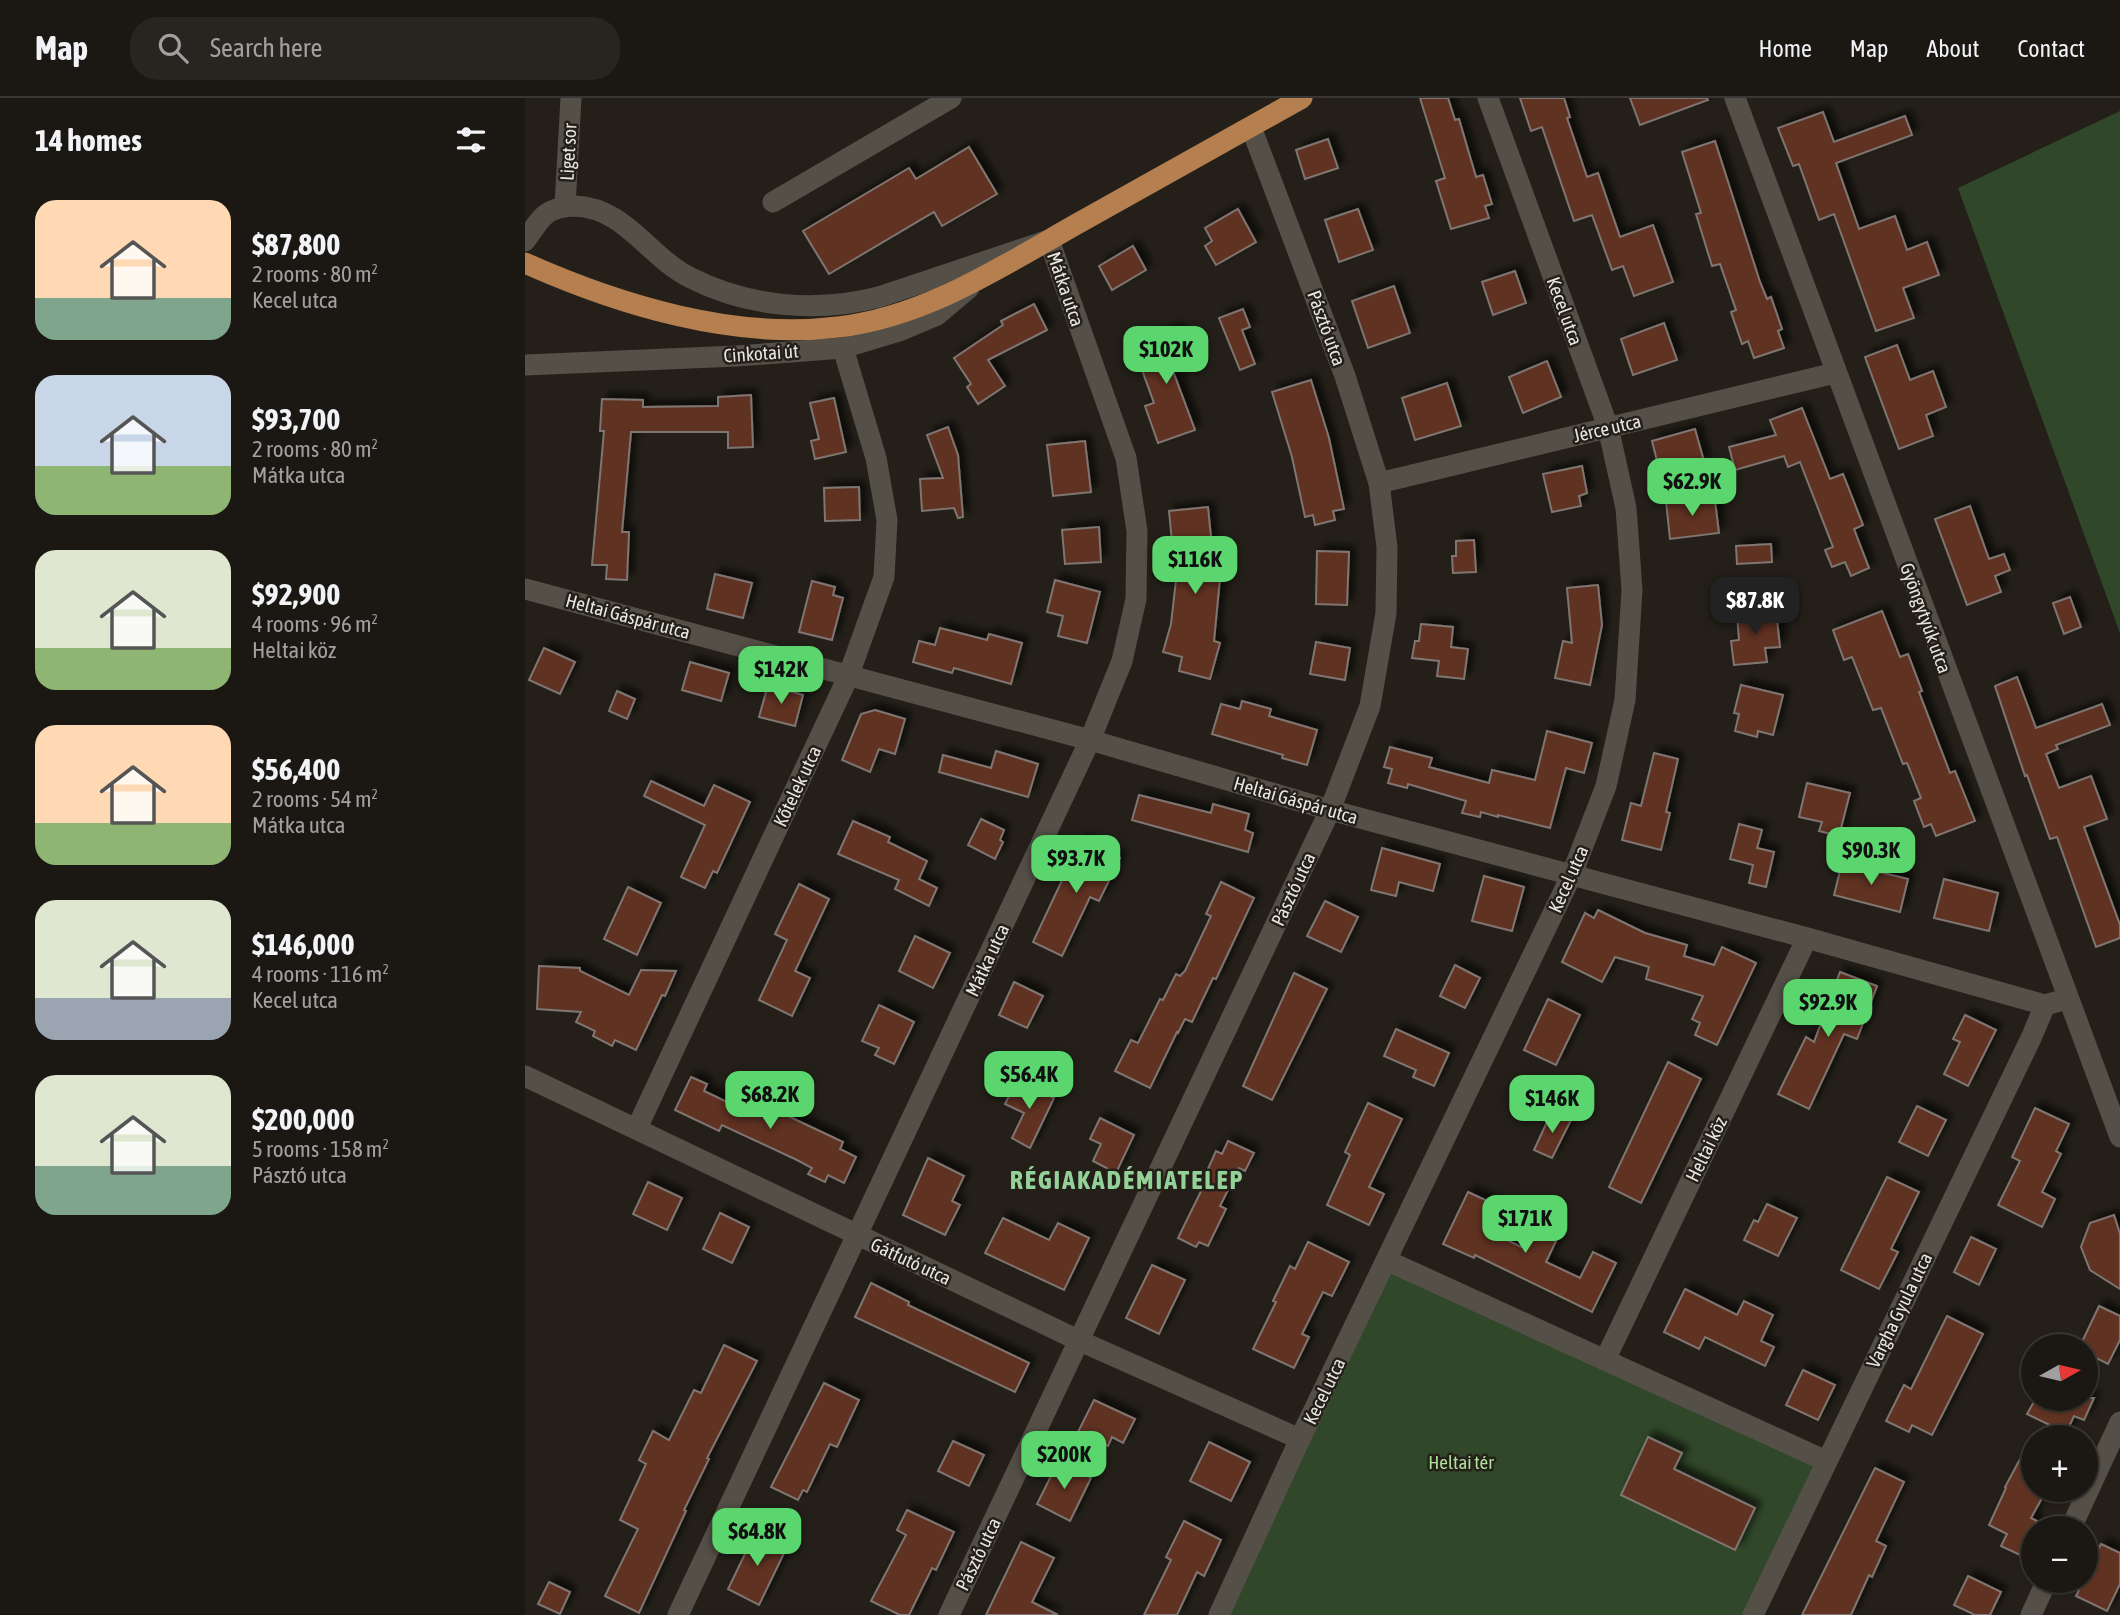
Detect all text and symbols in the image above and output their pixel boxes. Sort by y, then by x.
search box [130,17,620,80]
text: Map [35,29,88,67]
icon: search [154,29,192,67]
text: Search here [210,33,322,63]
text: Home [1758,35,1812,62]
text: Map [1850,35,1888,62]
text: About [1926,35,1979,62]
text: Contact [2017,35,2085,62]
icon: filters [452,121,490,159]
street label: Liget sor [556,122,581,181]
text: 14 homes [35,123,142,157]
text: $87,800 [252,227,340,261]
icon: home [91,228,175,312]
street label: Mátka utca [1043,249,1089,329]
text: 2 rooms · 80 m² [252,261,378,287]
street label: Kecel utca [1543,274,1587,348]
text: Kecel utca [252,287,338,313]
street label: Pásztó utca [1303,287,1351,369]
pin: $102K [1117,327,1215,386]
text: $102K [1139,336,1193,362]
street label: Cinkotai út [723,339,799,367]
text: $93,700 [252,402,340,436]
icon: home [91,403,175,487]
street label: Jérce utca [1571,410,1643,446]
text: 2 rooms · 80 m² [252,436,378,462]
pin: $62.9K [1635,458,1749,518]
text: Mátka utca [252,462,345,488]
text: $62.9K [1663,468,1721,494]
pin: $116K [1146,536,1244,596]
text: $116K [1168,546,1222,572]
street label: Gyöngytyúk utca [1896,560,1956,676]
text: $92,900 [252,577,340,611]
icon: home [91,578,175,662]
pin: $87.8K [1698,578,1812,637]
text: $87.8K [1726,587,1784,613]
street label: Heltai Gáspár utca [563,589,693,643]
text: 4 rooms · 96 m² [252,611,378,637]
text: Heltai köz [252,637,336,663]
pin: $142K [732,646,830,706]
text: $142K [754,656,808,682]
street label: Kőtelek utca [769,742,825,830]
text: $56,400 [252,752,340,786]
icon: home [91,753,175,837]
street label: Heltai Gáspár utca [1231,772,1361,828]
text: 2 rooms · 54 m² [252,786,378,812]
text: Mátka utca [252,812,345,838]
pin: $90.3K [1814,828,1928,887]
pin: $93.7K [1019,836,1133,895]
text: $90.3K [1842,837,1900,863]
street label: Kecel utca [1543,842,1593,916]
text: $93.7K [1047,845,1105,871]
street label: Pásztó utca [1266,849,1320,929]
street label: Mátka utca [961,920,1013,1000]
text: $146,000 [252,927,355,961]
icon: home [91,928,175,1012]
text: 4 rooms · 116 m² [252,961,389,987]
pin: $92.9K [1771,979,1885,1039]
text: Kecel utca [252,987,338,1013]
text: $92.9K [1799,989,1857,1015]
pin: $56.4K [972,1052,1086,1111]
text: $56.4K [1000,1061,1058,1087]
pin: $68.2K [713,1072,827,1131]
pin: $146K [1503,1076,1601,1135]
text: $68.2K [741,1081,799,1107]
text: $146K [1525,1085,1579,1111]
text: $200,000 [252,1102,355,1136]
icon: home [91,1103,175,1187]
street label: Heltai köz [1681,1113,1731,1185]
text: 5 rooms · 158 m² [252,1136,389,1162]
text: Pásztó utca [252,1162,347,1188]
district label: RÉGIAKADÉMIATELEP [1010,1165,1244,1195]
pin: $171K [1476,1196,1574,1255]
text: $171K [1498,1205,1552,1231]
street label: Gátfutó utca [867,1233,955,1289]
street label: Vargha Gyula utca [1862,1249,1936,1371]
north arrow [2021,1334,2098,1410]
map controls [2021,1334,2098,1593]
street label: Kecel utca [1299,1354,1349,1428]
button: + [2021,1425,2098,1502]
pin: $200K [1015,1432,1113,1491]
text: $200K [1037,1441,1091,1467]
park label: Heltai tér [1428,1451,1494,1473]
pin: $64.8K [700,1508,814,1568]
street label: Pásztó utca [951,1514,1005,1594]
button: − [2021,1516,2098,1593]
text: $64.8K [728,1518,786,1544]

